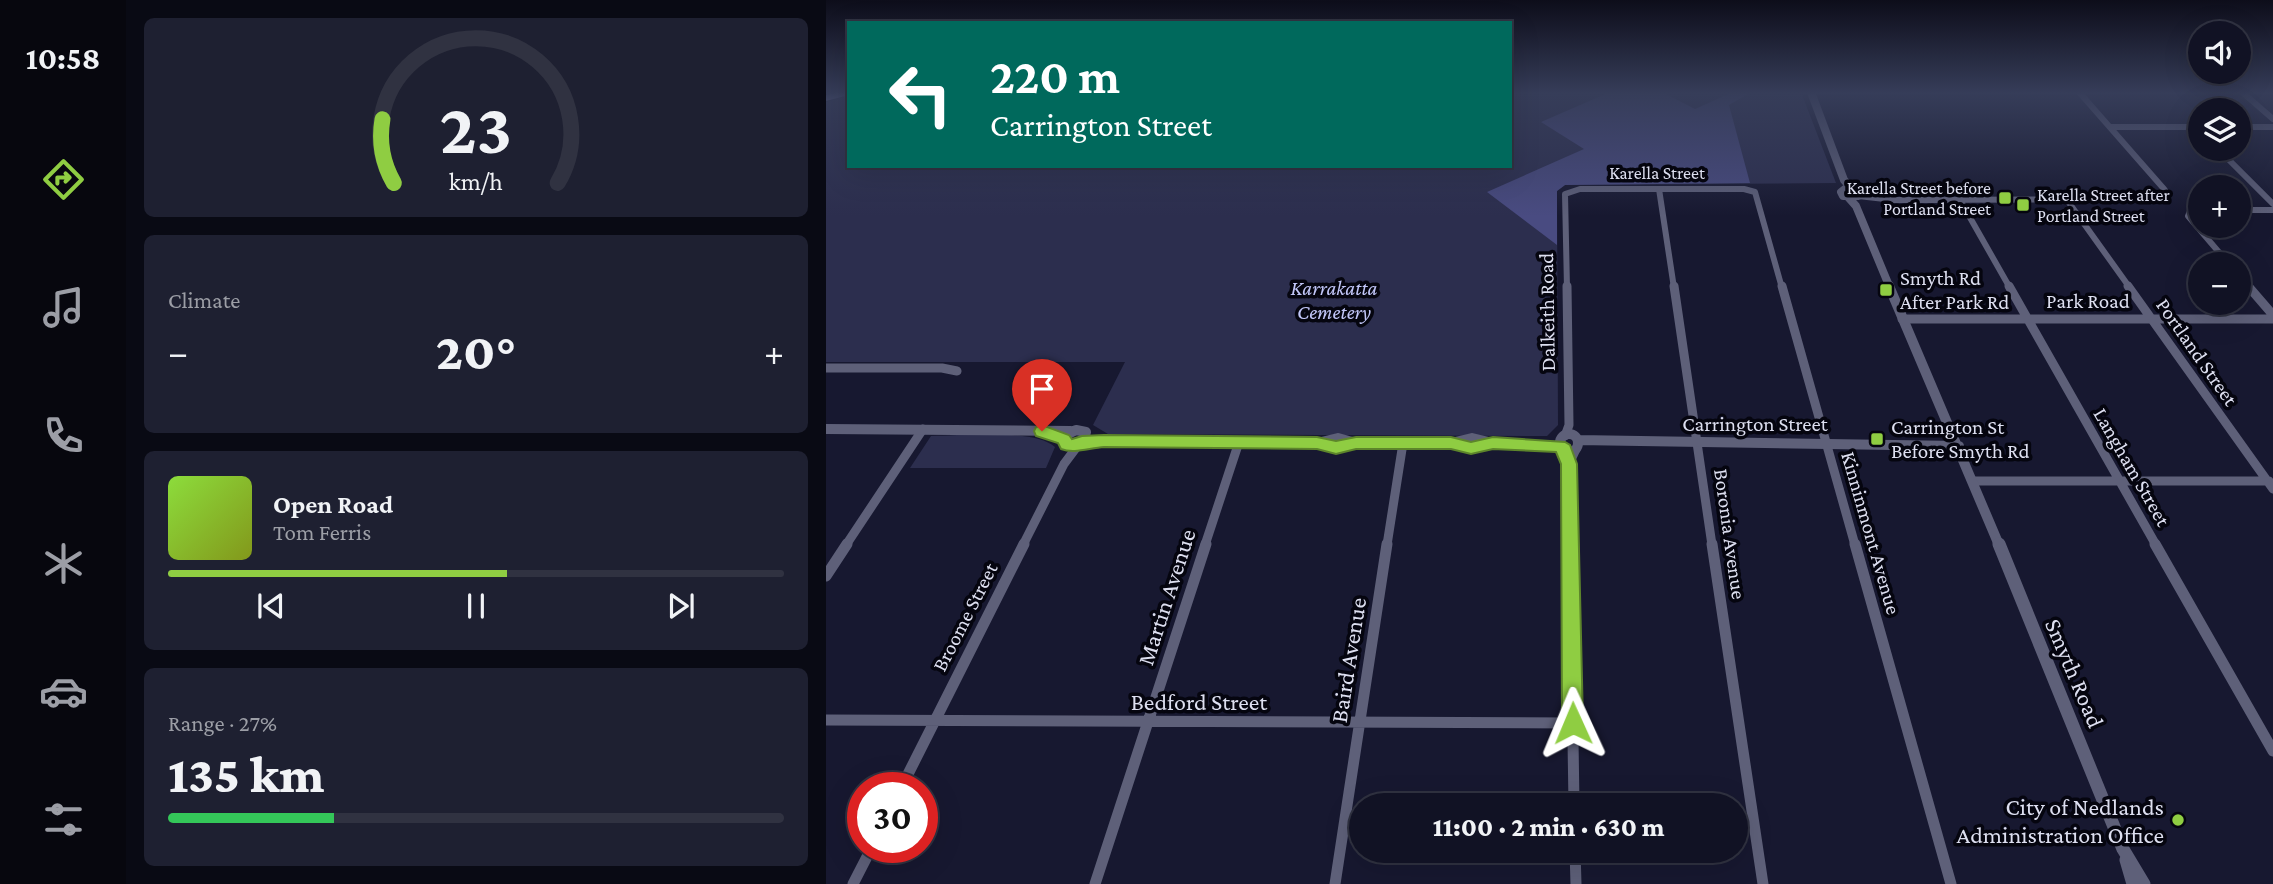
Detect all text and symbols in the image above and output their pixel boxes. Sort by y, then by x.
map controls [2188,21,2251,315]
button: sound [2188,21,2251,84]
text: 10:58 [26,40,100,76]
icon: left [875,49,966,140]
text: 220 m [990,49,1120,104]
text: 23 [440,89,512,170]
button: layers [2188,98,2251,161]
text: Carrington Street [990,107,1212,143]
icon: directions [39,155,88,204]
street label: Karella Street [1609,163,1706,183]
text: km/h [449,168,503,195]
button: + [2188,175,2251,238]
place label: Karella Street before Portland Street [1847,178,1992,219]
place label: Karella Street after Portland Street [2037,185,2171,226]
marker: Karella Street before Portland Street [1997,190,2013,206]
marker: Karella Street after Portland Street [2015,197,2031,213]
button: − [2188,252,2251,315]
street label: Dalkeith Road [1534,253,1560,371]
place label: Smyth Rd After Park Rd [1900,266,2009,314]
park label: Karrakatta Cemetery [1291,276,1378,324]
marker: Smyth Rd After Park Rd [1878,282,1894,298]
icon: music [39,283,88,332]
text: Climate [168,287,240,313]
street label: Park Road [2046,289,2130,313]
street label: Portland Street [2151,294,2243,411]
text: 20° [436,322,516,380]
text: − [168,331,188,373]
text: + [764,331,784,373]
pin [1012,359,1072,431]
icon: arrive [1023,370,1061,408]
street label: Langham Street [2088,404,2176,531]
icon: phone [39,411,88,460]
street label: Carrington Street [1682,412,1829,436]
place label: Carrington St Before Smyth Rd [1891,415,2029,463]
marker: Carrington St Before Smyth Rd [1869,431,1885,447]
street label: Kinninmont Avenue [1836,449,1906,617]
street label: Boronia Avenue [1709,467,1751,601]
text: Open Road [273,490,393,519]
text: Tom Ferris [273,519,371,545]
street label: Martin Avenue [1131,525,1201,669]
icon: climate [39,539,88,588]
street label: Broome Street [927,558,1003,675]
icon: previous [252,587,290,625]
icon: pause [457,587,495,625]
icon: next [662,587,700,625]
street label: Baird Avenue [1325,595,1371,725]
street label: Smyth Road [2040,615,2110,732]
icon: car [39,667,88,716]
position arrow [1536,686,1610,760]
street label: Bedford Street [1131,688,1268,715]
text: Range · 27% [168,710,277,736]
text: 135 km [168,745,324,803]
speed limit sign: 30 [847,772,938,863]
place label: City of Nedlands Administration Office [1957,793,2164,848]
icon: filters [39,795,88,844]
marker: City of Nedlands Administration Office [2170,812,2186,828]
text: 11:00 · 2 min · 630 m [1433,813,1664,842]

